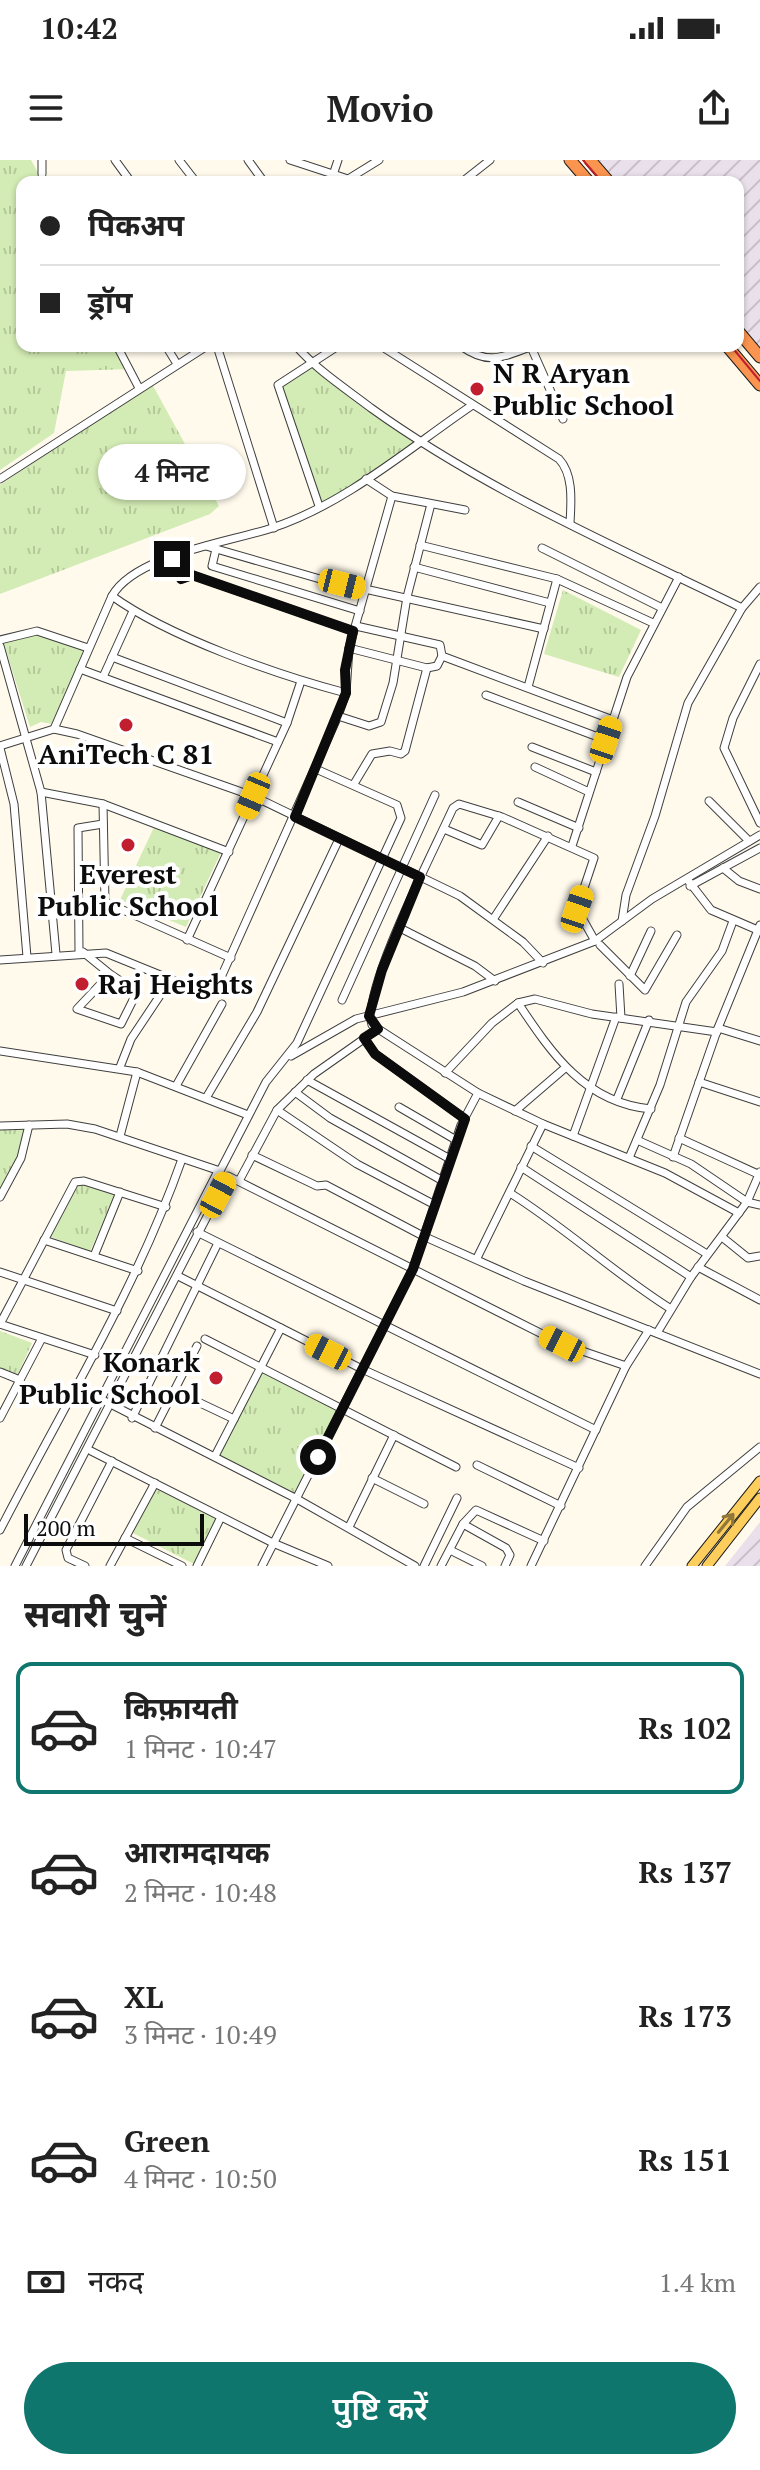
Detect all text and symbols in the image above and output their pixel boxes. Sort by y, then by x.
text: 10:42 [40,8,118,48]
text: Movio [326,85,434,132]
icon: menu [24,86,68,130]
icon: share [692,86,736,130]
text: पिकअप [88,205,184,245]
text: ड्रॉप [88,282,132,322]
place label: N R Aryan Public School [493,354,674,423]
marker: N R Aryan Public School [468,380,486,398]
callout: 4 मिनट [98,443,246,499]
text: 4 मिनट [135,455,209,489]
route end [154,541,190,577]
car [316,567,368,601]
car [587,713,625,767]
marker: AniTech C 81 [117,716,135,734]
place label: AniTech C 81 [38,735,214,772]
car [233,769,273,823]
marker: Everest Public School [119,836,137,854]
place label: Everest Public School [38,855,219,924]
car [558,882,596,936]
place label: Raj Heights [98,965,253,1002]
marker: Raj Heights [73,975,91,993]
car [196,1168,240,1222]
car [535,1322,589,1366]
car [301,1330,355,1374]
place label: Konark Public School [19,1343,201,1412]
marker: Konark Public School [207,1369,225,1387]
route start [300,1439,336,1475]
scale bar [24,1510,204,1546]
text: 200 m [36,1513,96,1542]
one-way arrow [717,1513,735,1534]
text: सवारी चुनें [24,1590,166,1637]
text: किफ़ायती [124,1688,238,1728]
icon: car [28,1692,100,1764]
text: Rs 102 [639,1708,732,1748]
text: 1 मिनट · 10:47 [124,1731,277,1765]
text: आरामदायक [124,1832,270,1872]
icon: car [28,1836,100,1908]
text: Rs 137 [639,1852,732,1892]
text: 2 मिनट · 10:48 [124,1875,277,1909]
text: XL [124,1977,163,2017]
icon: car [28,1980,100,2052]
text: Rs 173 [639,1996,732,2036]
text: 3 मिनट · 10:49 [124,2017,277,2051]
text: Green [124,2121,210,2161]
icon: car [28,2124,100,2196]
text: Rs 151 [639,2140,732,2180]
text: 4 मिनट · 10:50 [124,2161,277,2195]
icon: cash [24,2260,68,2304]
text: नकद [88,2261,144,2301]
text: 1.4 km [659,2265,736,2299]
button: पुष्टि करें [24,2362,736,2454]

